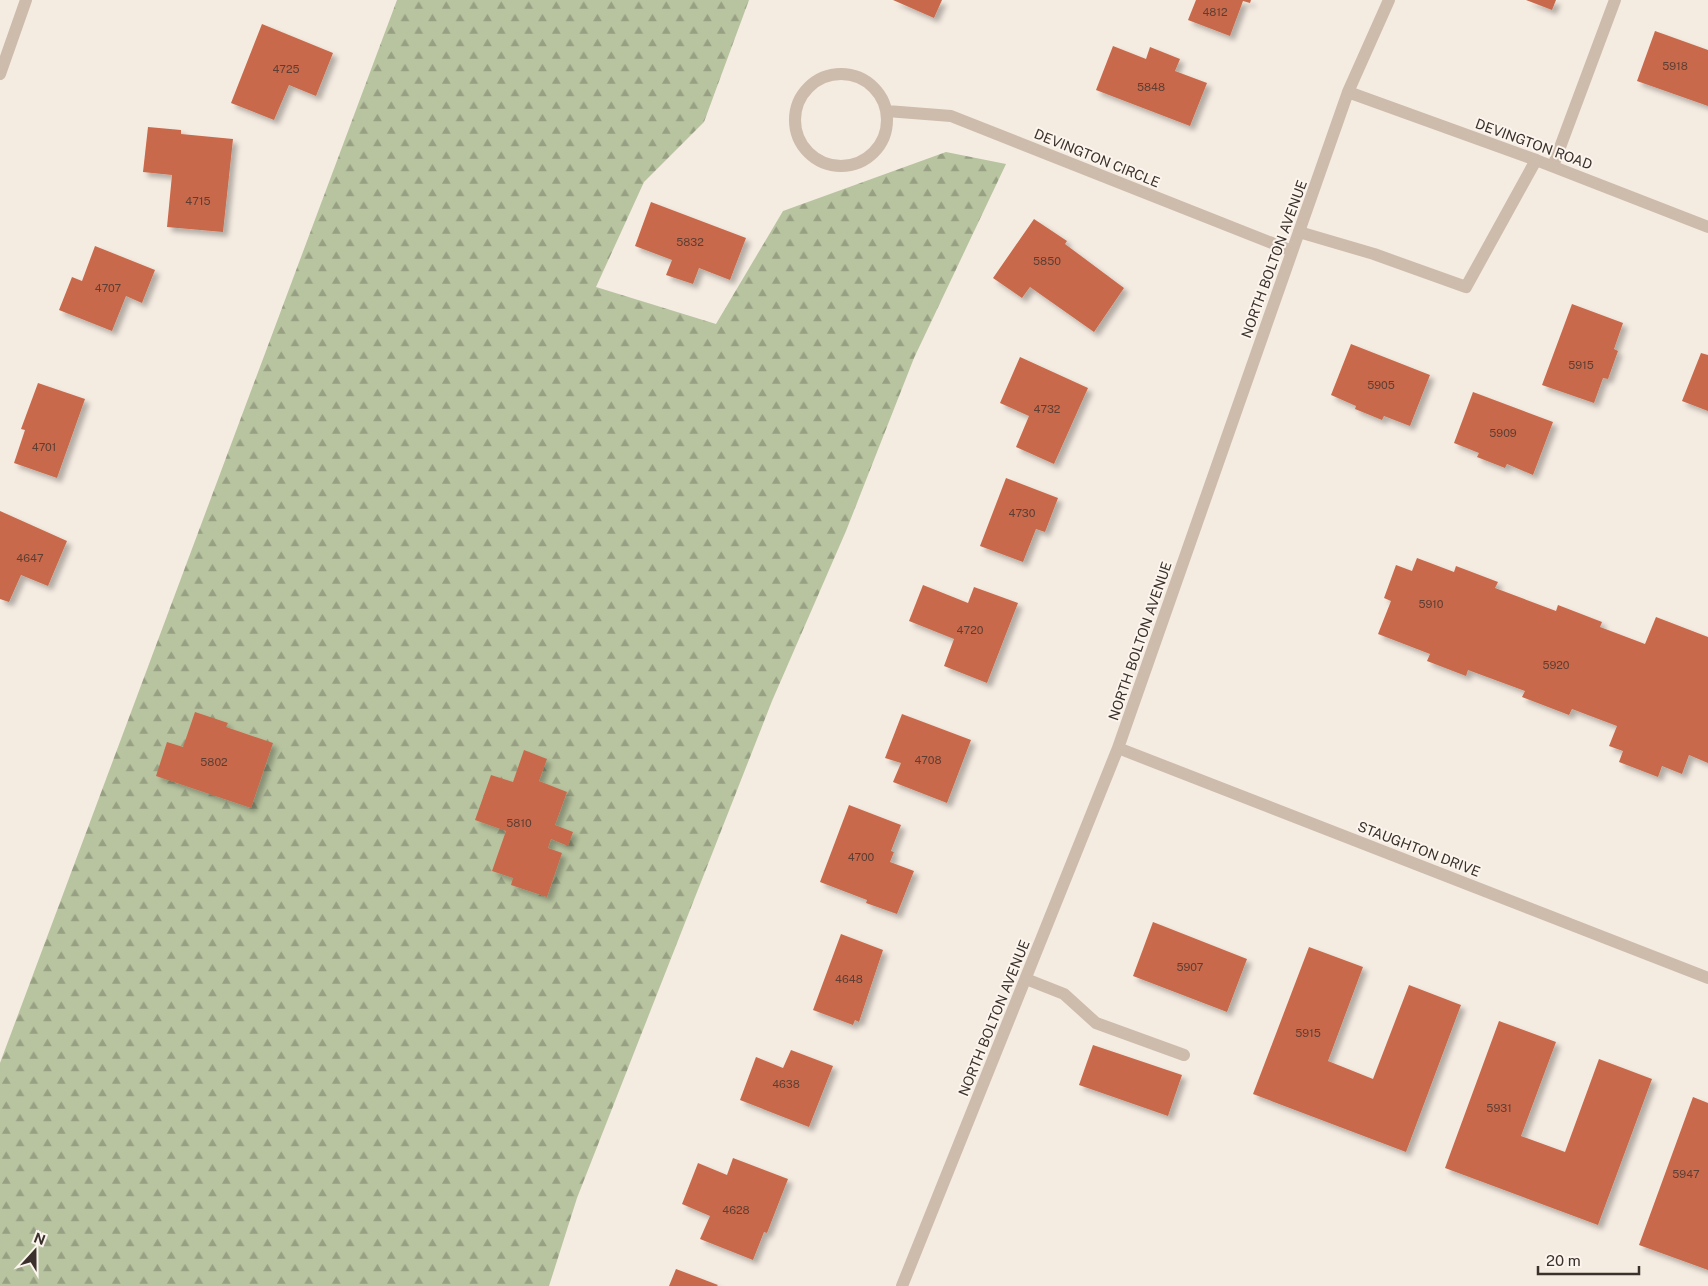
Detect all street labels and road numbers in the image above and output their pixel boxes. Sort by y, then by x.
street label: DEVINGTON ROAD [1473,115,1595,173]
street label: DEVINGTON CIRCLE [1032,126,1162,190]
street label: NORTH BOLTON AVENUE [1238,178,1310,340]
street label: NORTH BOLTON AVENUE [1105,559,1175,723]
street label: STAUGHTON DRIVE [1355,818,1483,880]
street label: NORTH BOLTON AVENUE [955,938,1033,1098]

